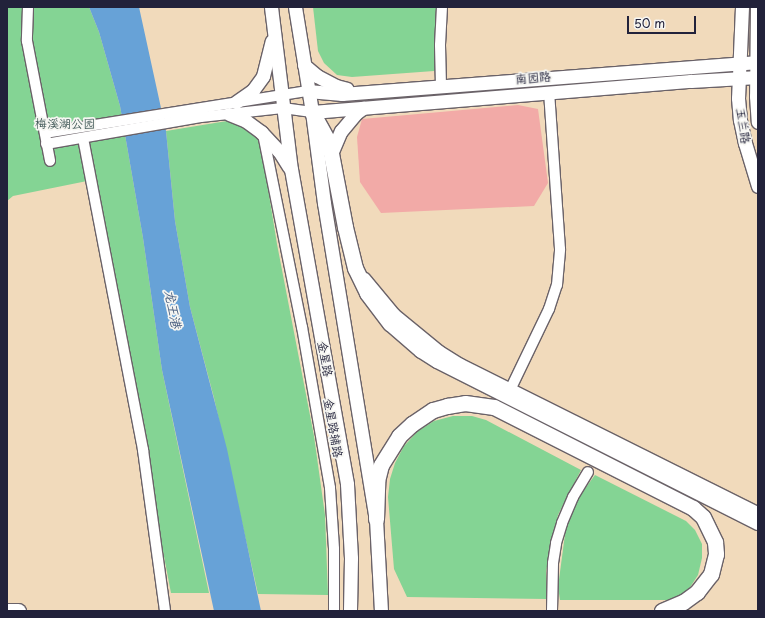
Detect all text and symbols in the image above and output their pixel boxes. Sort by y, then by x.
scale bar [629,8,698,34]
text: 50 m [634,14,665,32]
street label: 南园路 [514,69,552,87]
street label: 玉兰路 [733,107,753,145]
park label: 梅溪湖公园 [35,117,95,131]
water label: 龙王港 [162,288,184,330]
street label: 金星路 [315,340,335,378]
street label: 金星路辅路 [321,397,345,459]

